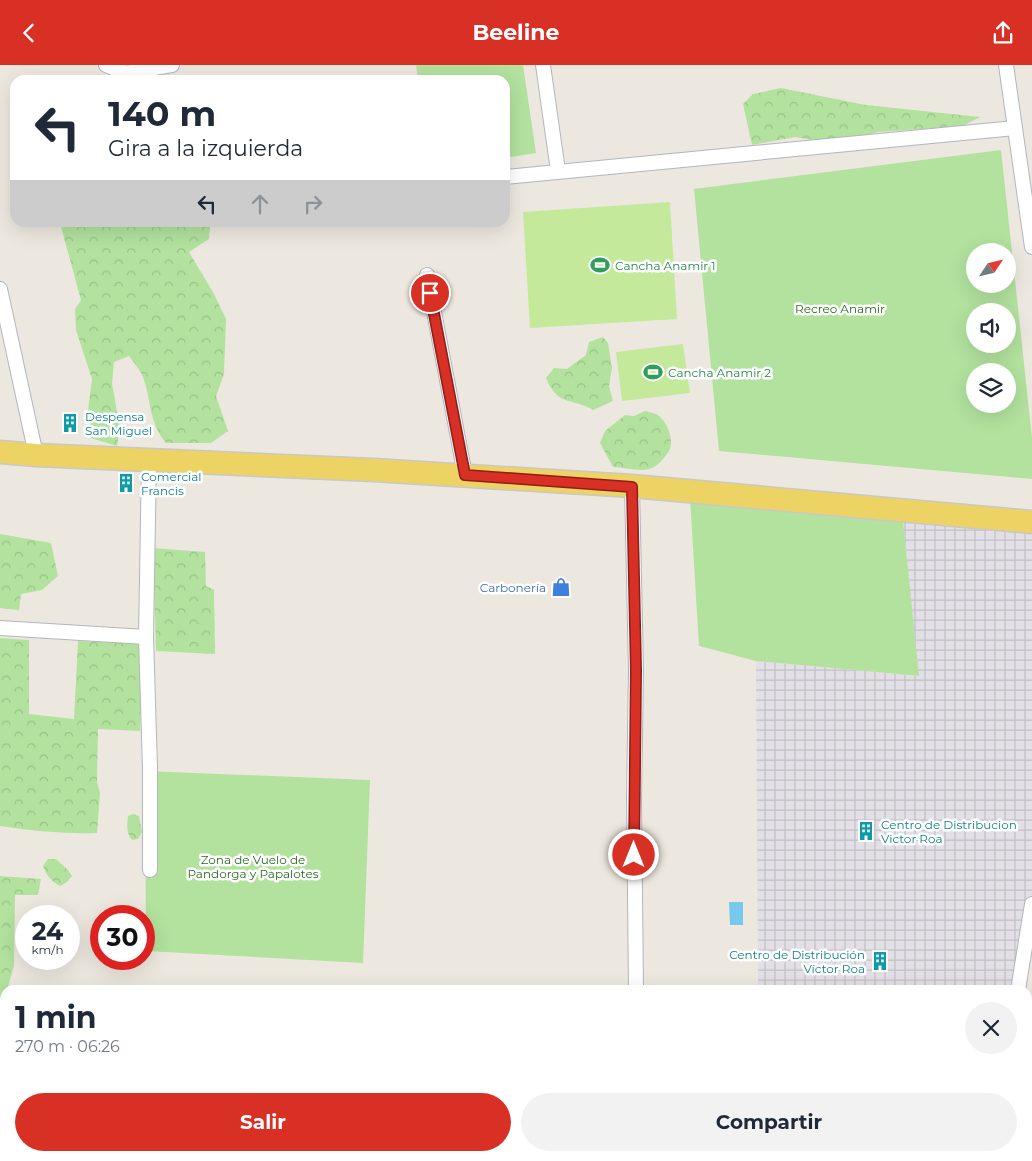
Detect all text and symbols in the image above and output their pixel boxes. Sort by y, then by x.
icon: back [15,19,43,47]
text: Beeline [472,19,560,46]
icon: share [989,19,1017,47]
text: 140 m [108,92,216,135]
icon: left [25,95,90,160]
text: Gira a la izquierda [108,135,303,162]
icon: left [193,190,221,218]
icon: ahead [246,190,274,218]
icon: right [299,190,327,218]
north arrow [966,243,1016,293]
map controls [966,243,1016,413]
sports icon: Cancha Anamir 1 [589,254,611,276]
place label: Cancha Anamir 1 [615,258,716,273]
pin [409,272,451,314]
icon: arrive [416,279,444,307]
park label: Recreo Anamir [795,301,885,316]
button: sound [966,303,1016,353]
sports icon: Cancha Anamir 2 [642,361,664,383]
button: layers [966,363,1016,413]
place label: Cancha Anamir 2 [668,365,771,380]
place label: Despensa San Miguel [85,409,152,438]
building icon: Despensa San Miguel [59,412,81,434]
place label: Comercial Francis [141,469,202,498]
building icon: Comercial Francis [115,472,137,494]
shop icon: Carbonería [550,576,572,598]
place label: Carbonería [480,580,546,595]
place label: Centro de Distribucion Victor Roa [881,817,1017,846]
building icon: Centro de Distribucion Victor Roa [855,820,877,842]
position arrow [607,828,659,880]
park label: Zona de Vuelo de Pandorga y Papalotes [187,852,319,881]
speed limit sign: 30 [90,905,155,970]
text: 24 [32,916,63,946]
text: km/h [31,942,64,957]
place label: Centro de Distribución Víctor Roa [729,947,865,976]
building icon: Centro de Distribución Víctor Roa [869,950,891,972]
text: 1 min [15,999,96,1036]
button: close [965,1002,1017,1054]
text: 270 m · 06:26 [15,1037,120,1056]
button: Salir [15,1093,511,1151]
button: Compartir [521,1093,1017,1151]

